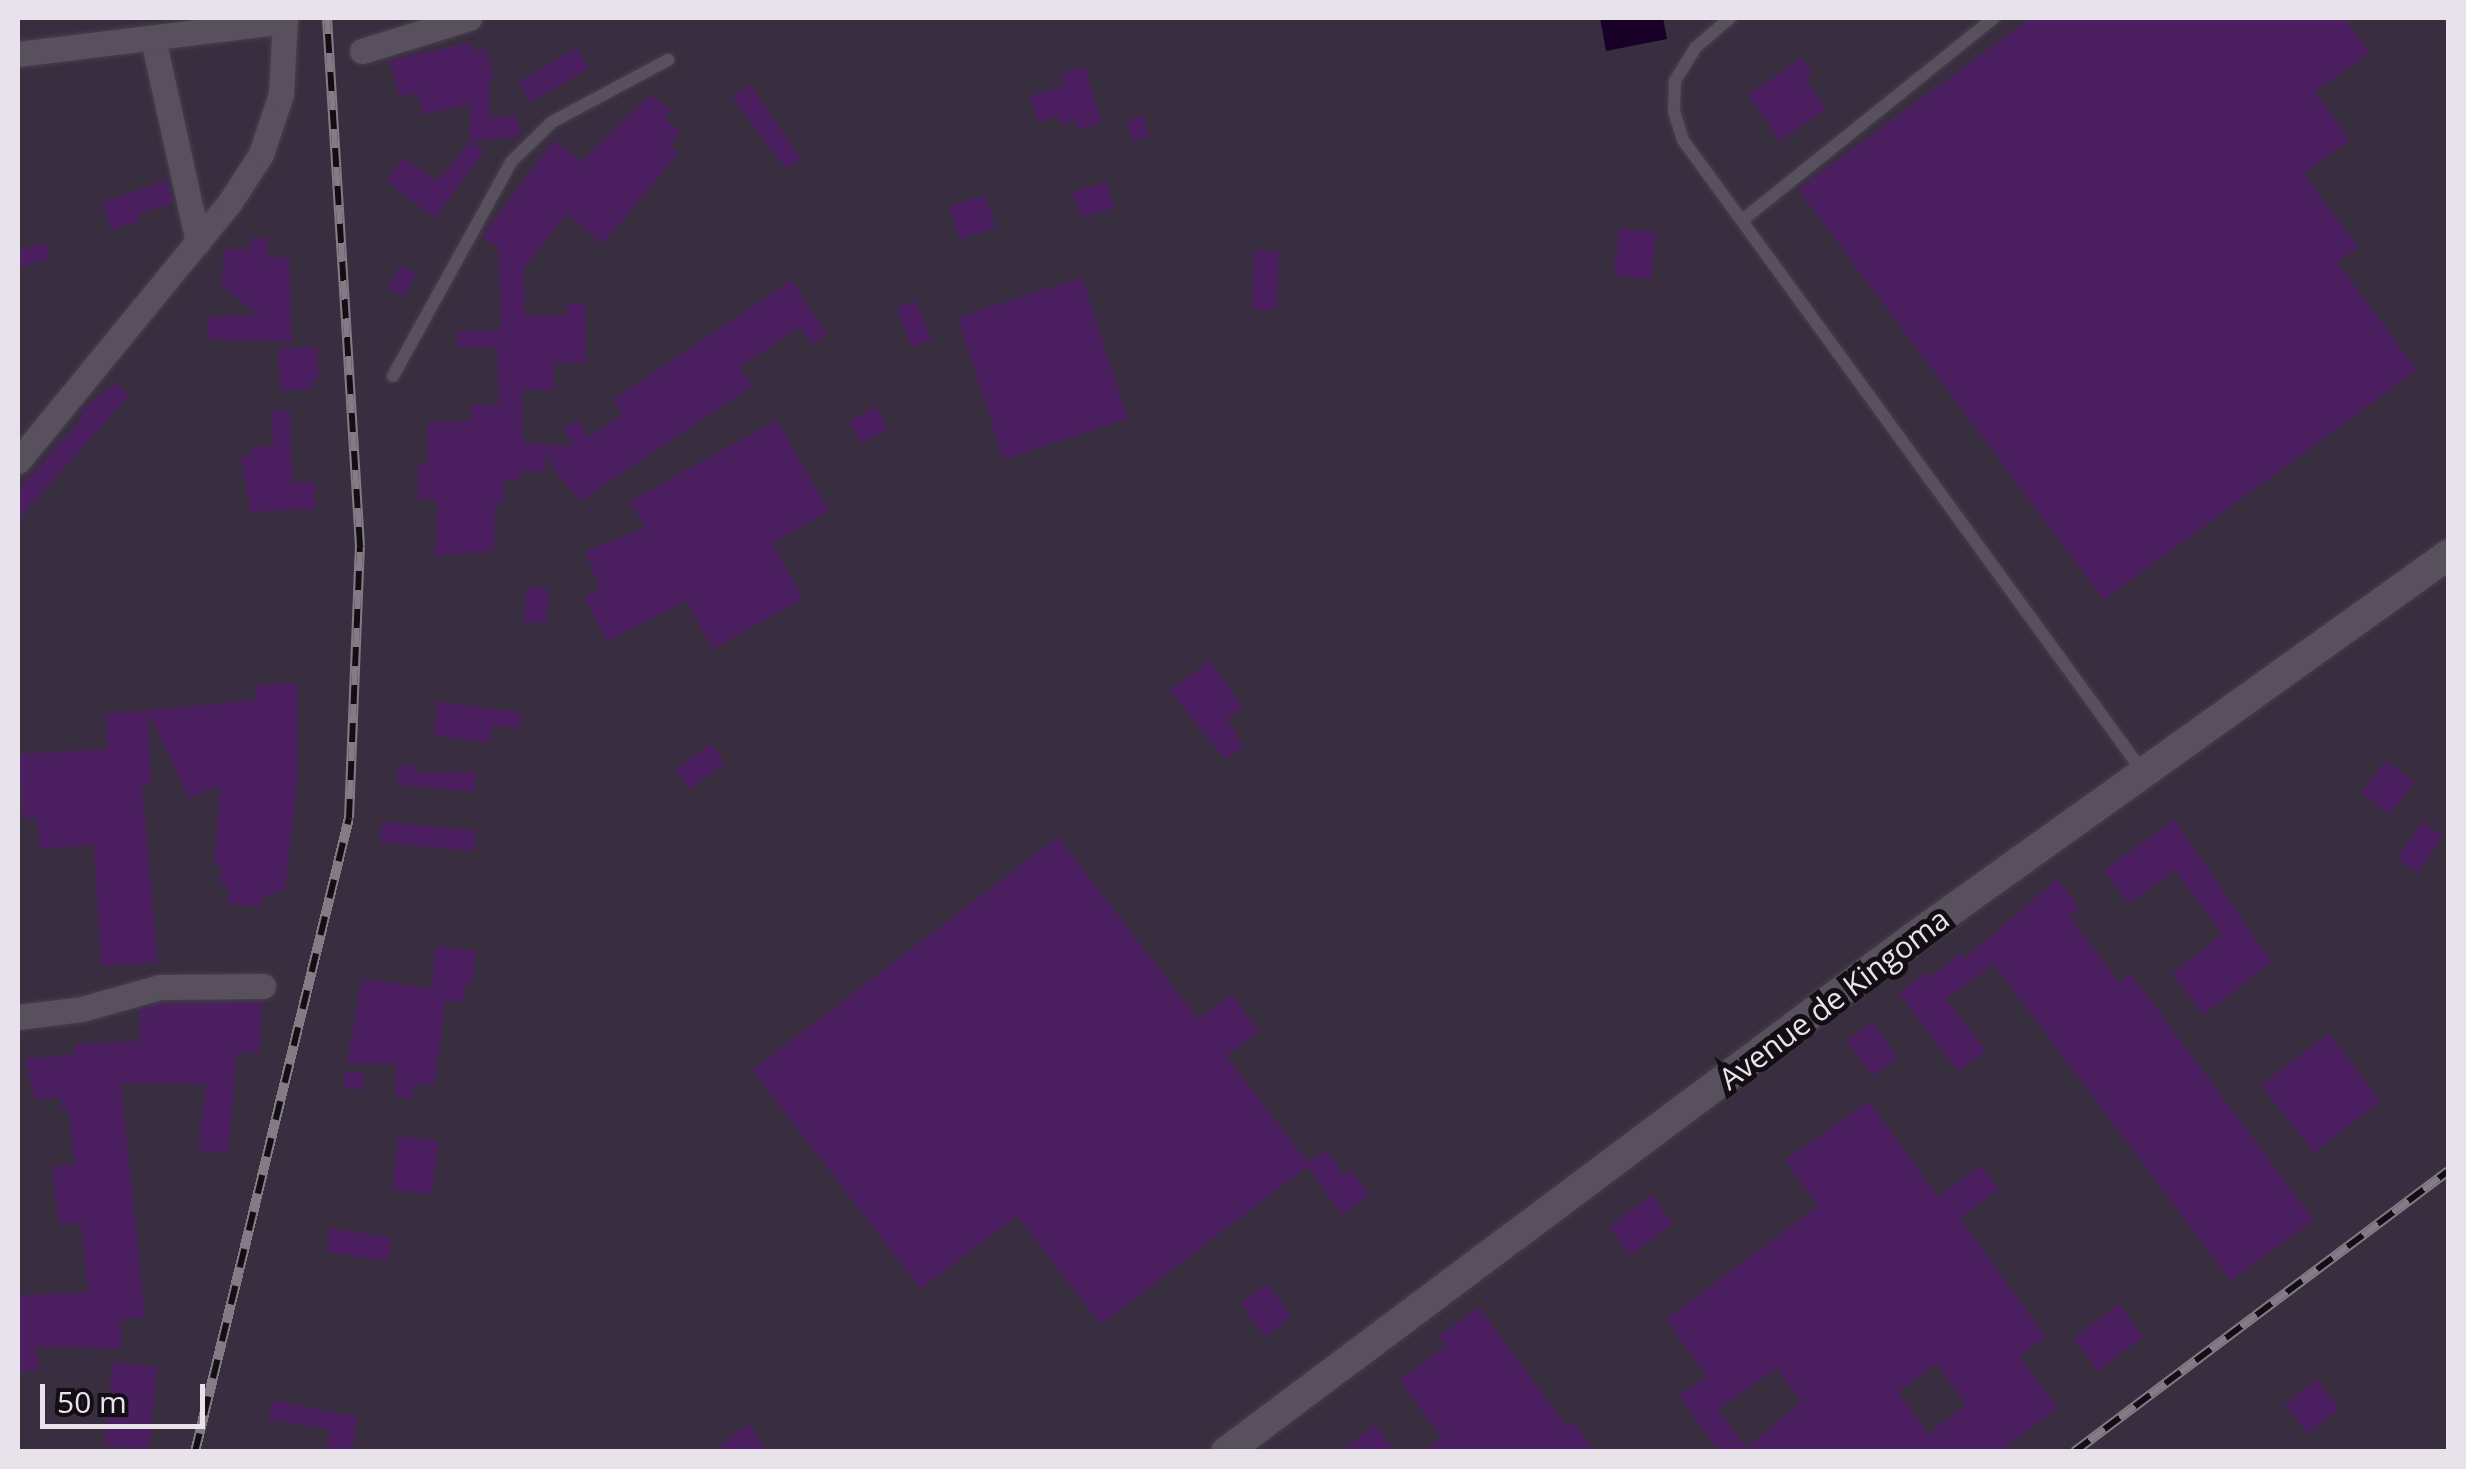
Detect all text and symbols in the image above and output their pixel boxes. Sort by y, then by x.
street label: Avenue de Kingoma [1712,901,1956,1097]
scale bar [45,1364,210,1426]
text: 50 m [57,1381,127,1422]

